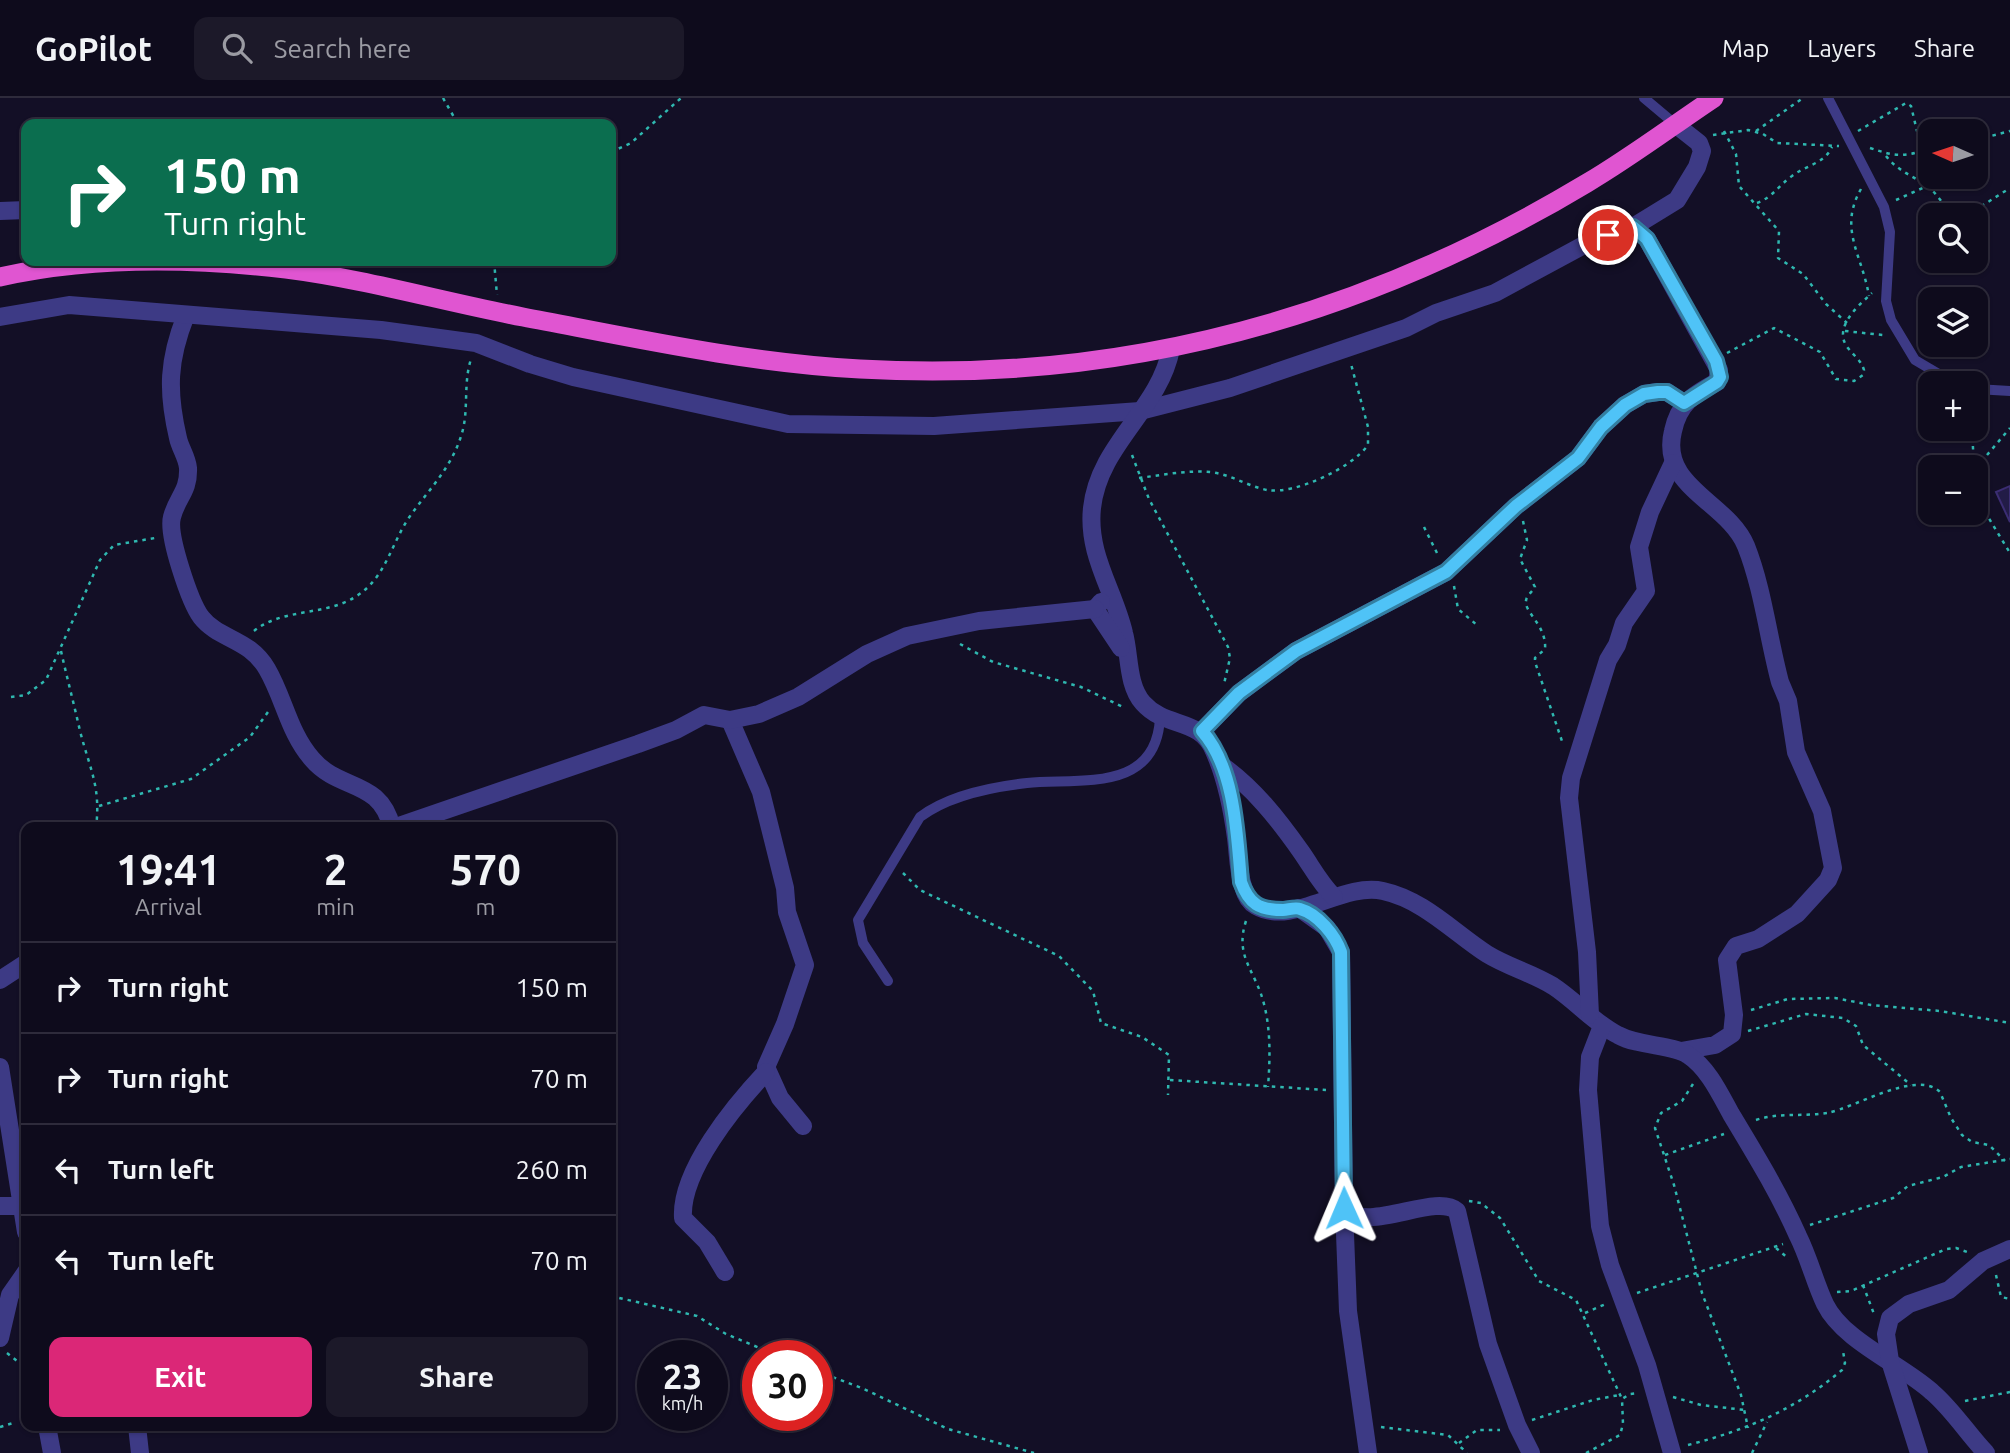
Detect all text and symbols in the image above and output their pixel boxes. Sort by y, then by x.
search box [194,17,684,80]
icon: search [218,29,256,67]
text: GoPilot [35,30,152,67]
text: Search here [274,34,411,63]
text: Map [1722,35,1769,62]
text: Layers [1807,35,1876,62]
text: Share [1914,35,1975,62]
north arrow [1918,119,1988,189]
map controls [1918,119,1988,525]
icon: right [49,147,140,238]
text: 150 m [164,147,301,202]
button: search [1918,203,1988,273]
text: Turn right [164,205,306,241]
pin [1578,205,1638,265]
icon: arrive [1589,216,1627,254]
button: layers [1918,287,1988,357]
button: + [1918,371,1988,441]
button: − [1918,455,1988,525]
text: 19:41 [116,846,221,893]
text: 2 [324,846,347,893]
text: 570 [450,846,521,893]
text: Arrival [135,894,202,919]
text: min [316,894,355,919]
text: m [475,894,495,919]
icon: right [49,969,87,1007]
text: Turn right [108,973,229,1002]
text: 150 m [516,973,588,1002]
icon: right [49,1060,87,1098]
text: Turn right [108,1064,229,1093]
text: 70 m [530,1064,588,1093]
icon: left [49,1151,87,1189]
text: Turn left [108,1155,214,1184]
text: 260 m [516,1155,588,1184]
position arrow [1307,1171,1381,1245]
icon: left [49,1242,87,1280]
text: Turn left [108,1246,214,1275]
text: 70 m [530,1246,588,1275]
button: Exit [49,1337,312,1417]
button: Share [326,1337,588,1417]
speed limit sign: 30 [742,1340,833,1431]
text: 23 [663,1356,702,1396]
text: km/h [662,1393,703,1413]

